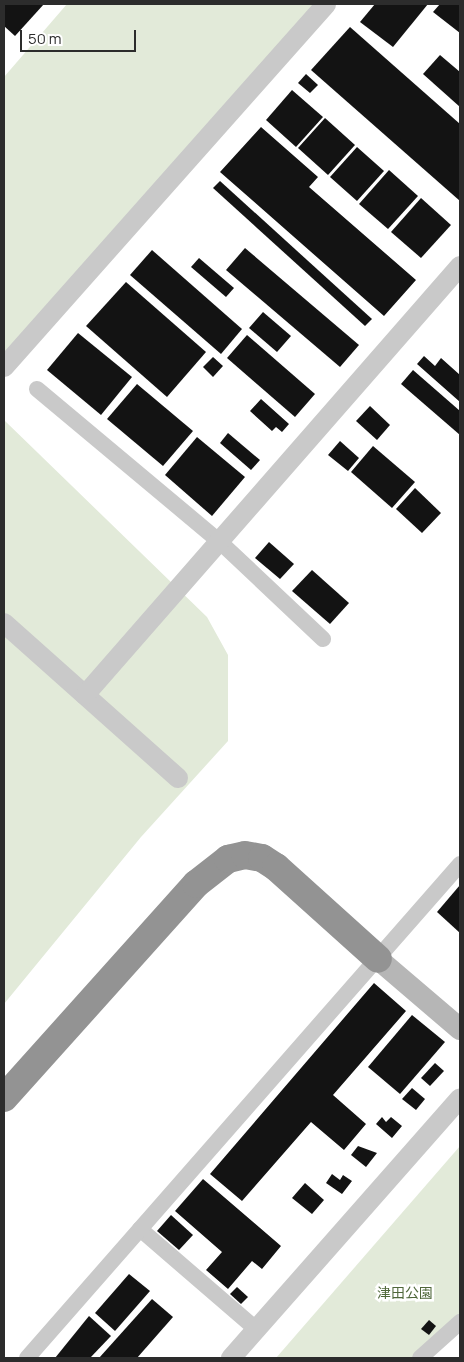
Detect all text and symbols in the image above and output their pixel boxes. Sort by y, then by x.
scale bar [22,20,139,52]
text: 50 m [28,28,62,49]
park label: 津田公園 [377,1285,433,1301]

